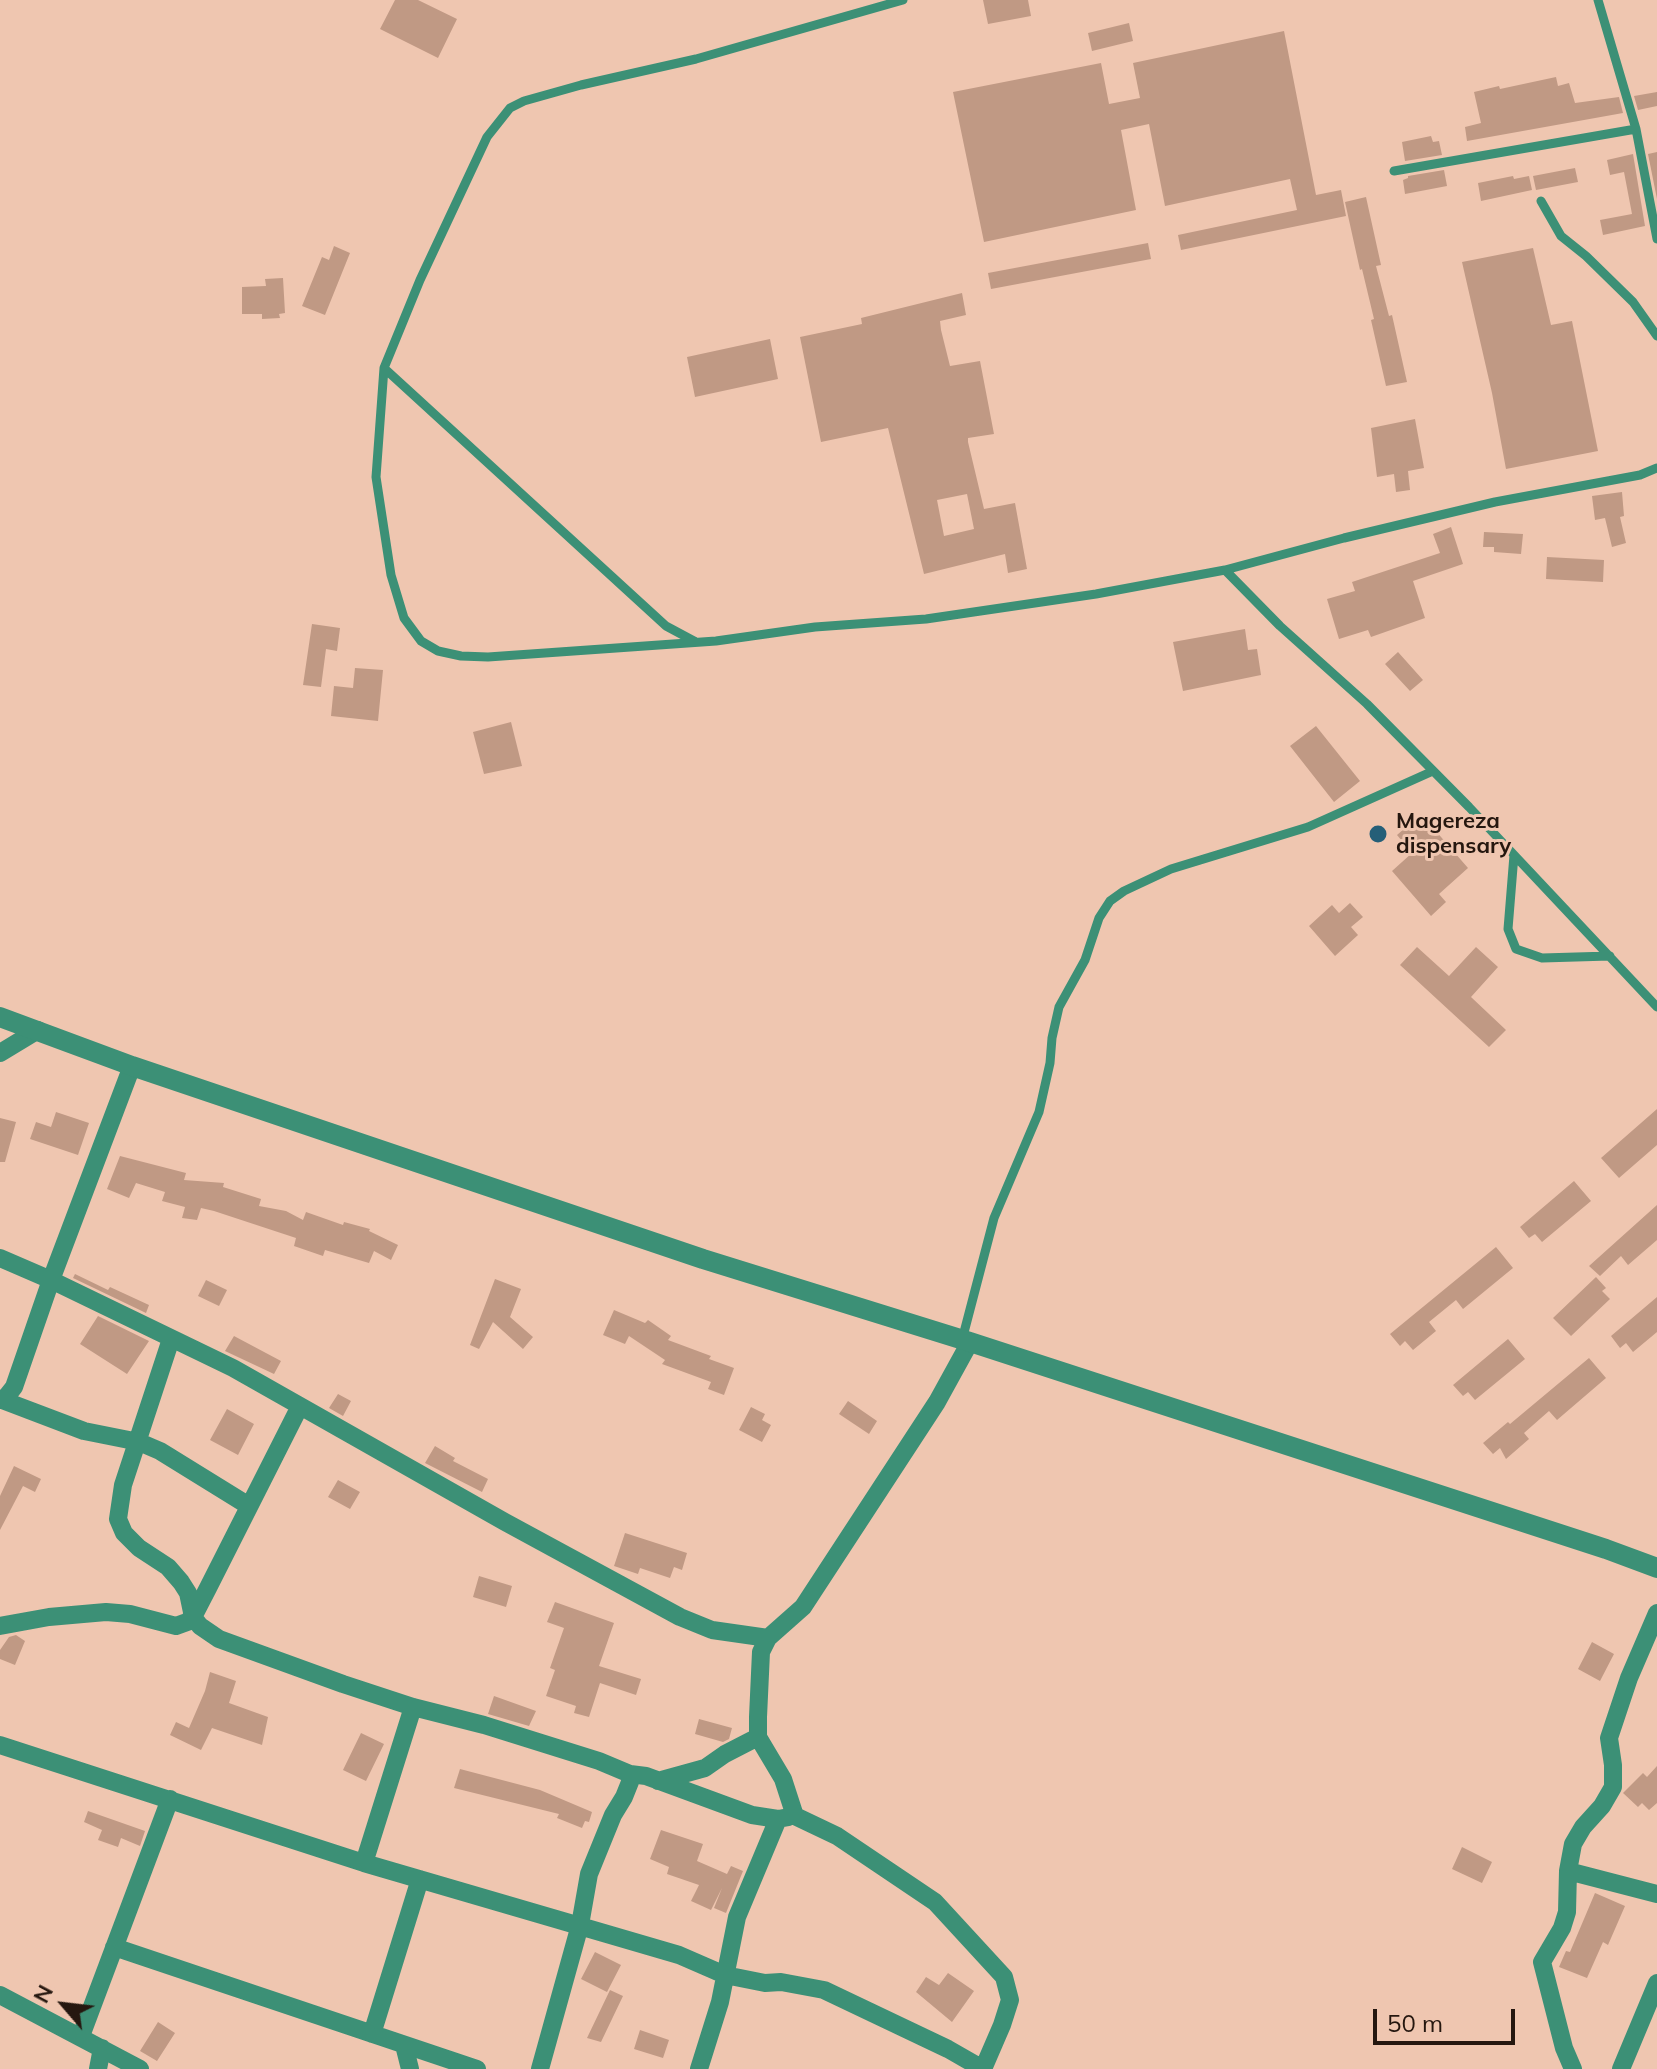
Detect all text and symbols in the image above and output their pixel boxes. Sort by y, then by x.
place label: Magereza dispensary [1396,808,1511,860]
marker: Magereza dispensary [1367,823,1389,845]
north arrow [24,1965,104,2045]
text: N [27,1980,59,2008]
scale bar [1377,1993,1519,2043]
text: 50 m [1387,2008,1443,2038]

